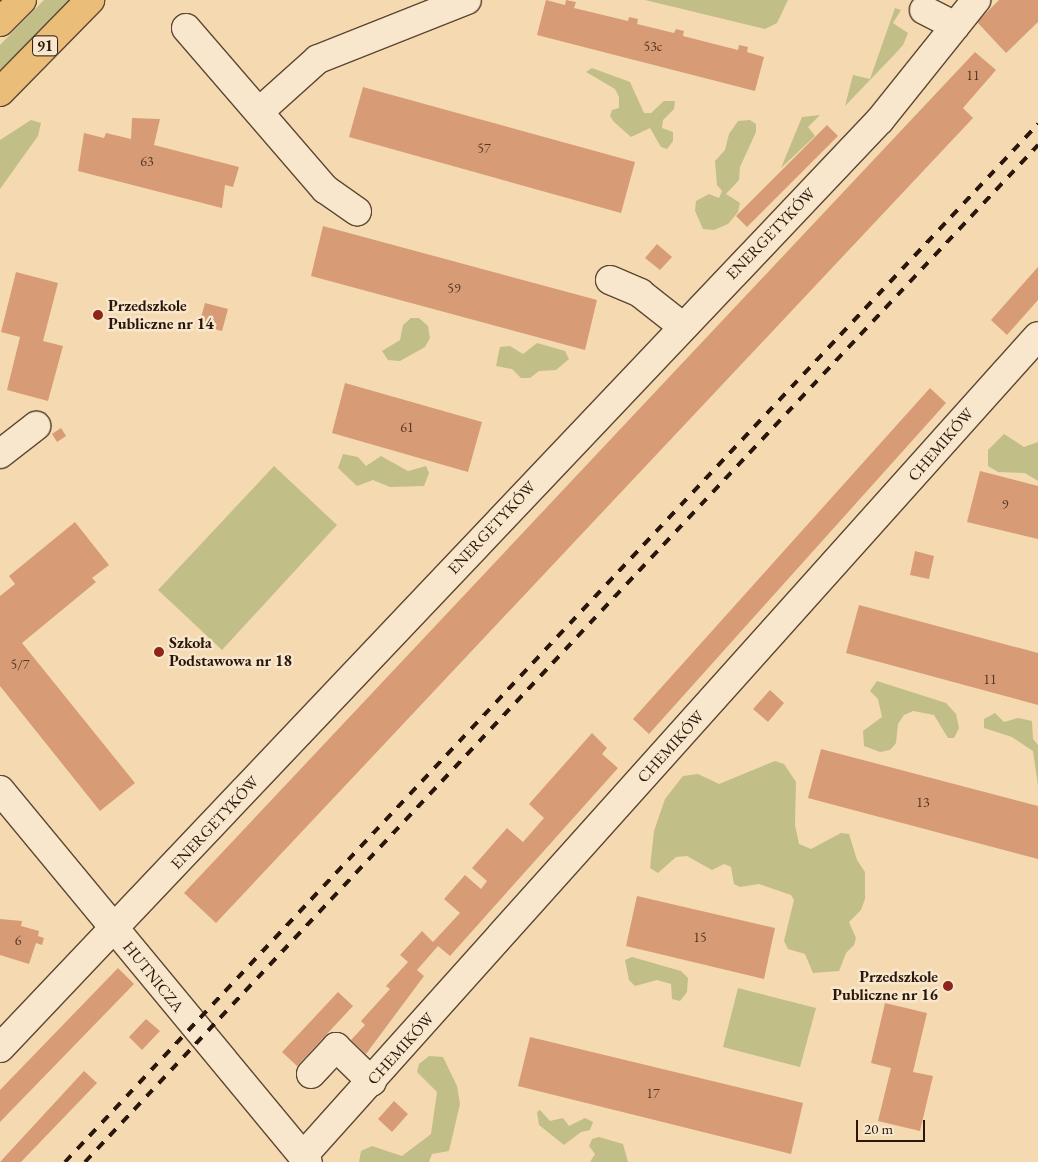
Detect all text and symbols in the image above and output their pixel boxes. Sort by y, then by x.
road number: 91 [31,34,59,58]
house number: 53c [643,38,663,54]
house number: 11 [966,67,980,83]
house number: 57 [477,140,491,156]
house number: 63 [140,153,154,169]
street label: ENERGETYKÓW [722,184,820,284]
house number: 59 [447,280,461,296]
place label: Przedszkole Publiczne nr 14 [108,296,214,334]
marker: Przedszkole Publiczne nr 14 [92,309,104,321]
street label: CHEMIKÓW [904,405,978,485]
house number: 61 [400,419,414,435]
street label: ENERGETYKÓW [444,478,540,578]
house number: 9 [1002,496,1008,512]
place label: Szkoła Podstawowa nr 18 [169,633,292,671]
marker: Szkoła Podstawowa nr 18 [153,646,165,658]
house number: 5/7 [10,656,30,672]
house number: 11 [983,671,997,687]
street label: CHEMIKÓW [634,707,708,787]
street label: ENERGETYKÓW [167,773,263,873]
house number: 13 [916,794,930,810]
house number: 15 [693,929,707,945]
house number: 6 [15,932,21,948]
street label: HUTNICZA [119,938,187,1016]
place label: Przedszkole Publiczne nr 16 [832,967,938,1005]
marker: Przedszkole Publiczne nr 16 [942,980,954,992]
street label: CHEMIKÓW [364,1009,438,1089]
house number: 17 [646,1085,660,1101]
scale bar [858,1110,927,1142]
text: 20 m [864,1119,893,1138]

